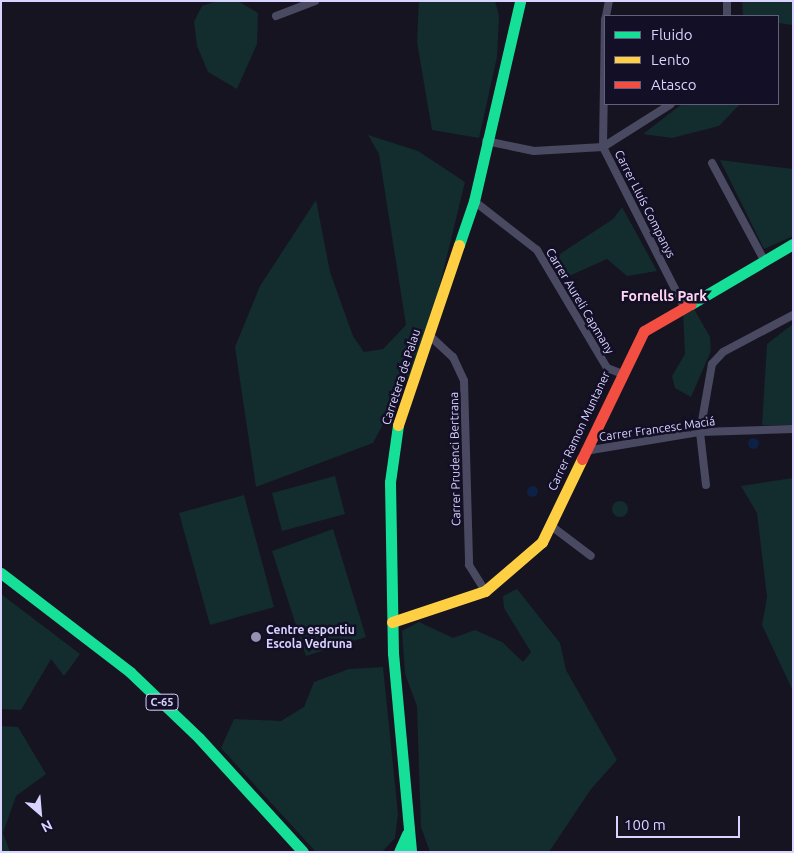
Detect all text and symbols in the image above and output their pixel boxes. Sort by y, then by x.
legend [604,15,779,105]
text: Fluido [651,26,693,43]
text: Lento [651,51,690,68]
text: Atasco [651,76,697,93]
street label: Carrer Lluís Companys [612,148,678,260]
street label: Carrer Aureli Capmany [543,246,617,356]
district label: Fornells Park [621,288,707,304]
street label: Carretera de Palau [379,327,423,427]
street label: Carrer Ramon Muntaner [545,369,613,493]
street label: Carrer Prudenci Bertrana [447,392,463,526]
street label: Carrer Francesc Maciá [598,414,716,444]
place label: Centre esportiu Escola Vedruna [266,623,355,651]
marker: Centre esportiu Escola Vedruna [250,631,262,643]
road number: C-65 [144,694,180,710]
north arrow [15,788,65,838]
scale bar [619,806,743,838]
text: 100 m [624,816,666,833]
text: N [39,817,55,836]

